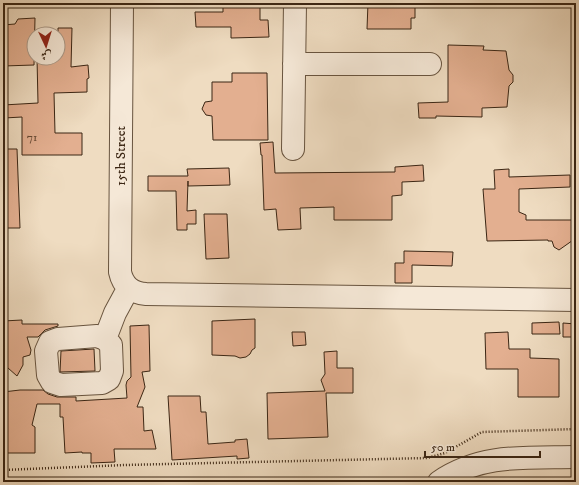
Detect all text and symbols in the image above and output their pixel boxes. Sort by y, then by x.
north arrow [26,26,66,66]
text: ش [41,48,53,62]
street label: 15th Street [112,126,130,186]
house number: 71 [27,130,37,145]
scale bar [425,433,540,459]
text: 50 m [431,440,455,455]

